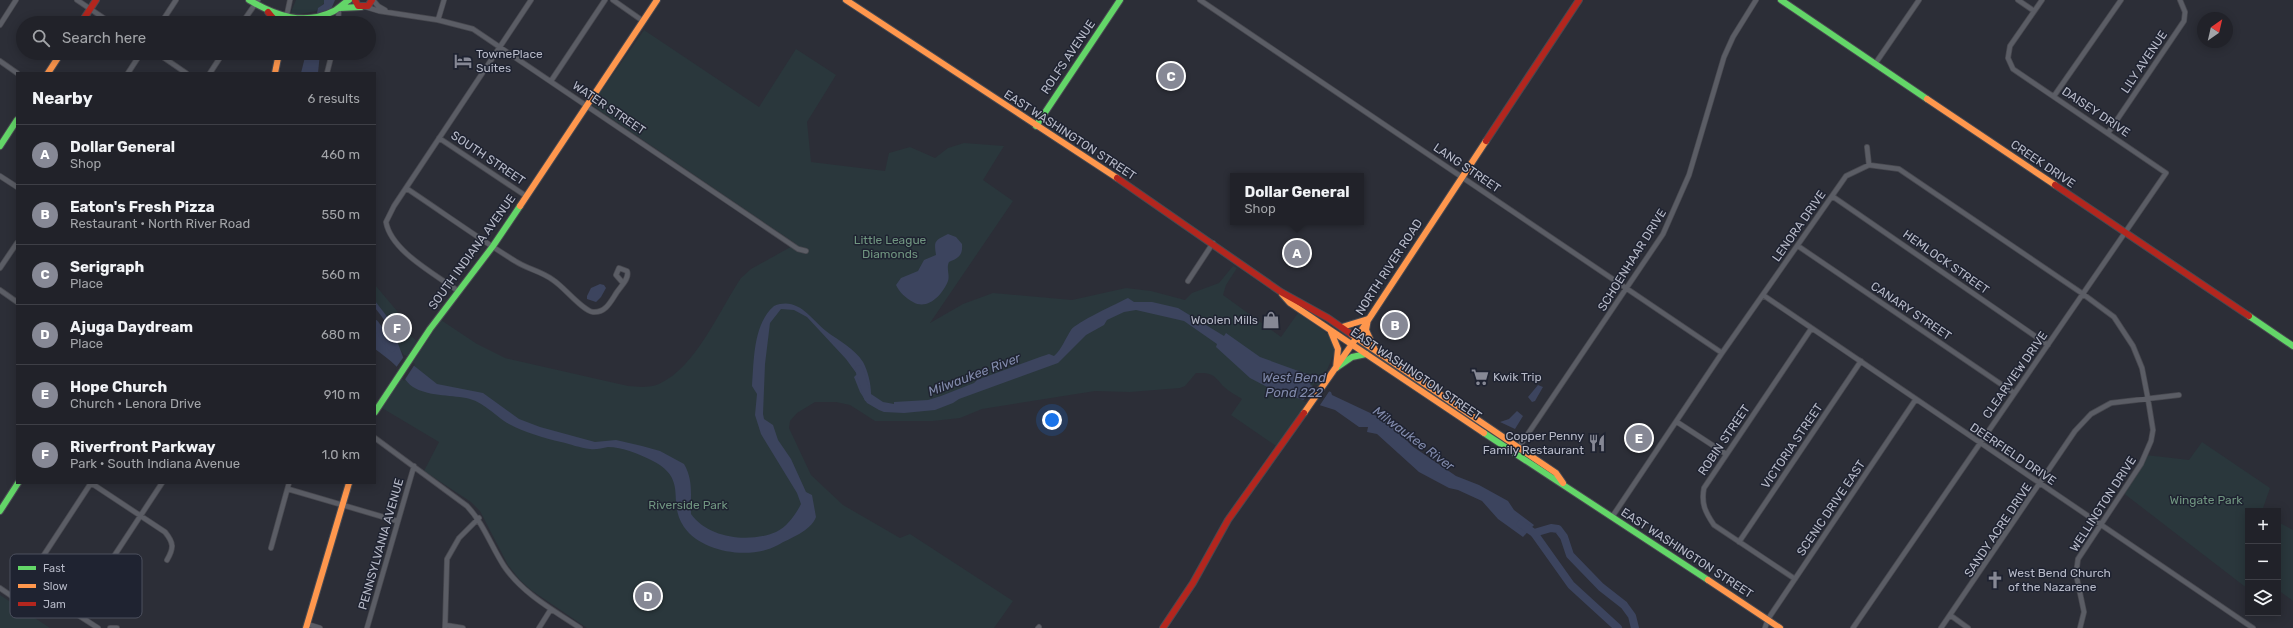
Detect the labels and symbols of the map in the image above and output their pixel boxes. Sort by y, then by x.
north arrow [2197,12,2233,48]
street label: ROLFS AVENUE [1038,17,1098,97]
street label: LILY AVENUE [2118,28,2170,96]
place label: TownePlace Suites [476,47,543,75]
hotel icon: TownePlace Suites [453,51,473,71]
pin: C [1158,61,1184,91]
street label: WATER STREET [570,78,648,138]
street label: DAISEY DRIVE [2059,84,2133,140]
street label: EAST WASHINGTON STREET [1001,87,1139,183]
street label: SOUTH STREET [448,128,528,188]
street label: CREEK DRIVE [2008,137,2078,191]
street label: LANG STREET [1431,140,1503,196]
street label: LENORA DRIVE [1769,188,1829,264]
street label: SOUTH INDIANA AVENUE [425,192,519,312]
street label: SCHOENHAAR DRIVE [1595,206,1669,314]
street label: NORTH RIVER ROAD [1353,216,1425,318]
street label: HEMLOCK STREET [1900,227,1992,297]
park label: Little League Diamonds [854,233,927,261]
pin: A [1284,238,1310,268]
street label: CANARY STREET [1868,279,1954,343]
shop icon: Woolen Mills [1261,310,1281,330]
pin: B [1382,310,1408,340]
pin: F [384,313,410,343]
place label: Woolen Mills [1191,313,1258,327]
street label: EAST WASHINGTON STREET [1348,325,1484,423]
street label: CLEARVIEW DRIVE [1980,329,2050,421]
water label: Milwaukee River [926,350,1023,399]
supermarket icon: Kwik Trip [1470,367,1490,387]
water label: West Bend Pond 222 [1262,370,1326,400]
place label: Kwik Trip [1493,370,1542,384]
street label: VICTORIA STREET [1758,401,1826,491]
street label: ROBIN STREET [1695,402,1753,478]
water label: Milwaukee River [1370,403,1458,474]
your location [1042,410,1062,430]
street label: DEERFIELD DRIVE [1967,420,2059,488]
pin: E [1626,423,1652,453]
place label: Copper Penny Family Restaurant [1483,429,1584,457]
restaurant icon: Copper Penny Family Restaurant [1587,433,1607,453]
street label: WELLINGTON DRIVE [2067,454,2139,554]
street label: SCENIC DRIVE EAST [1794,458,1868,558]
street label: PENNSYLVANIA AVENUE [356,477,406,611]
street label: SANDY ACRE DRIVE [1961,480,2035,580]
park label: Wingate Park [2170,493,2243,507]
park label: Riverside Park [648,498,728,512]
street label: EAST WASHINGTON STREET [1618,505,1756,601]
legend [10,554,142,618]
text: Fast [43,562,66,575]
place label: West Bend Church of the Nazarene [2008,566,2111,594]
church icon: West Bend Church of the Nazarene [1985,570,2005,590]
text: Slow [43,580,68,593]
pin: D [635,581,661,611]
text: Jam [43,598,66,611]

